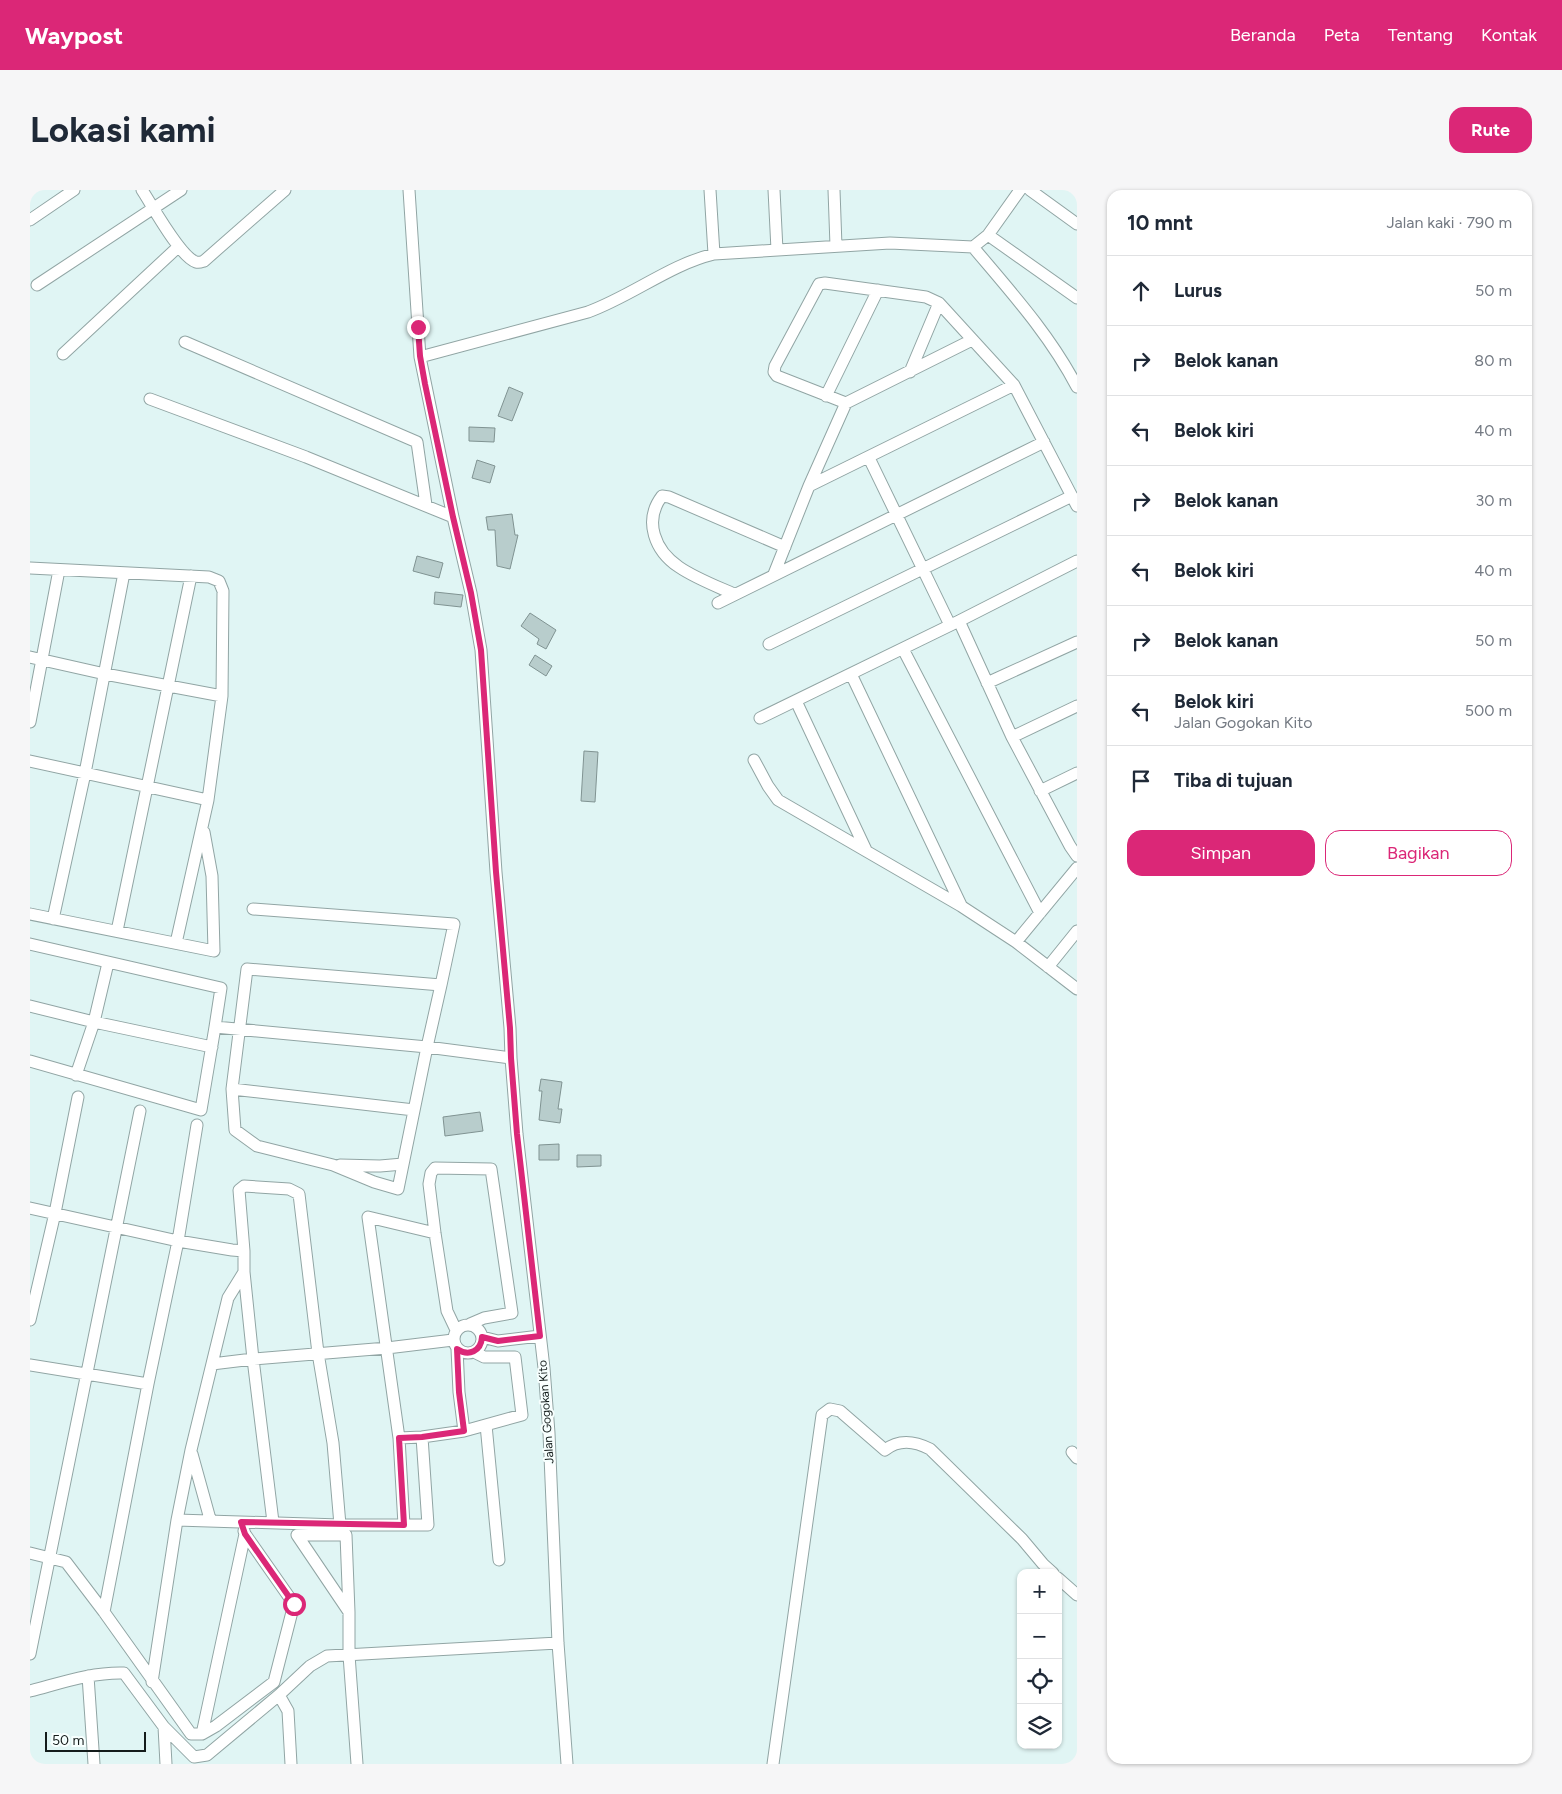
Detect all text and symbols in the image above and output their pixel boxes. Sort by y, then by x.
text: Waypost [25,21,123,50]
text: Beranda [1230,24,1296,46]
text: Peta [1324,24,1360,46]
text: Tentang [1388,24,1453,46]
text: Kontak [1481,24,1537,46]
button: Rute [1449,107,1532,153]
text: Lokasi kami [30,109,216,151]
text: 10 mnt [1127,210,1193,235]
text: Jalan kaki · 790 m [1386,213,1512,232]
icon: ahead [1127,277,1155,305]
text: Lurus [1174,279,1222,302]
text: 50 m [1475,281,1512,300]
route end [407,316,430,339]
icon: right [1127,347,1155,375]
text: Belok kanan [1174,349,1278,372]
text: 80 m [1474,351,1512,370]
icon: left [1127,417,1155,445]
text: Belok kiri [1174,419,1254,442]
text: 40 m [1474,421,1512,440]
icon: right [1127,487,1155,515]
text: Belok kanan [1174,489,1278,512]
text: 30 m [1475,491,1512,510]
icon: left [1127,557,1155,585]
text: Belok kiri [1174,559,1254,582]
text: 40 m [1474,561,1512,580]
icon: right [1127,627,1155,655]
text: Belok kanan [1174,629,1278,652]
text: 50 m [1475,631,1512,650]
text: Belok kiri [1174,690,1254,713]
icon: left [1127,697,1155,725]
text: 500 m [1465,701,1512,720]
text: Jalan Gogokan Kito [1174,713,1312,732]
icon: arrive [1127,767,1155,795]
text: Tiba di tujuan [1174,769,1293,792]
button: Simpan [1127,830,1315,876]
button: Bagikan [1325,830,1512,876]
street label: Jalan Gogokan Kito [535,1360,557,1464]
map controls [1017,1569,1062,1749]
button: + [1017,1569,1062,1614]
route start [283,1593,306,1616]
button: − [1017,1614,1062,1659]
button: locate [1017,1659,1062,1704]
button: layers [1017,1704,1062,1749]
scale bar [45,1729,146,1752]
text: 50 m [52,1732,84,1749]

